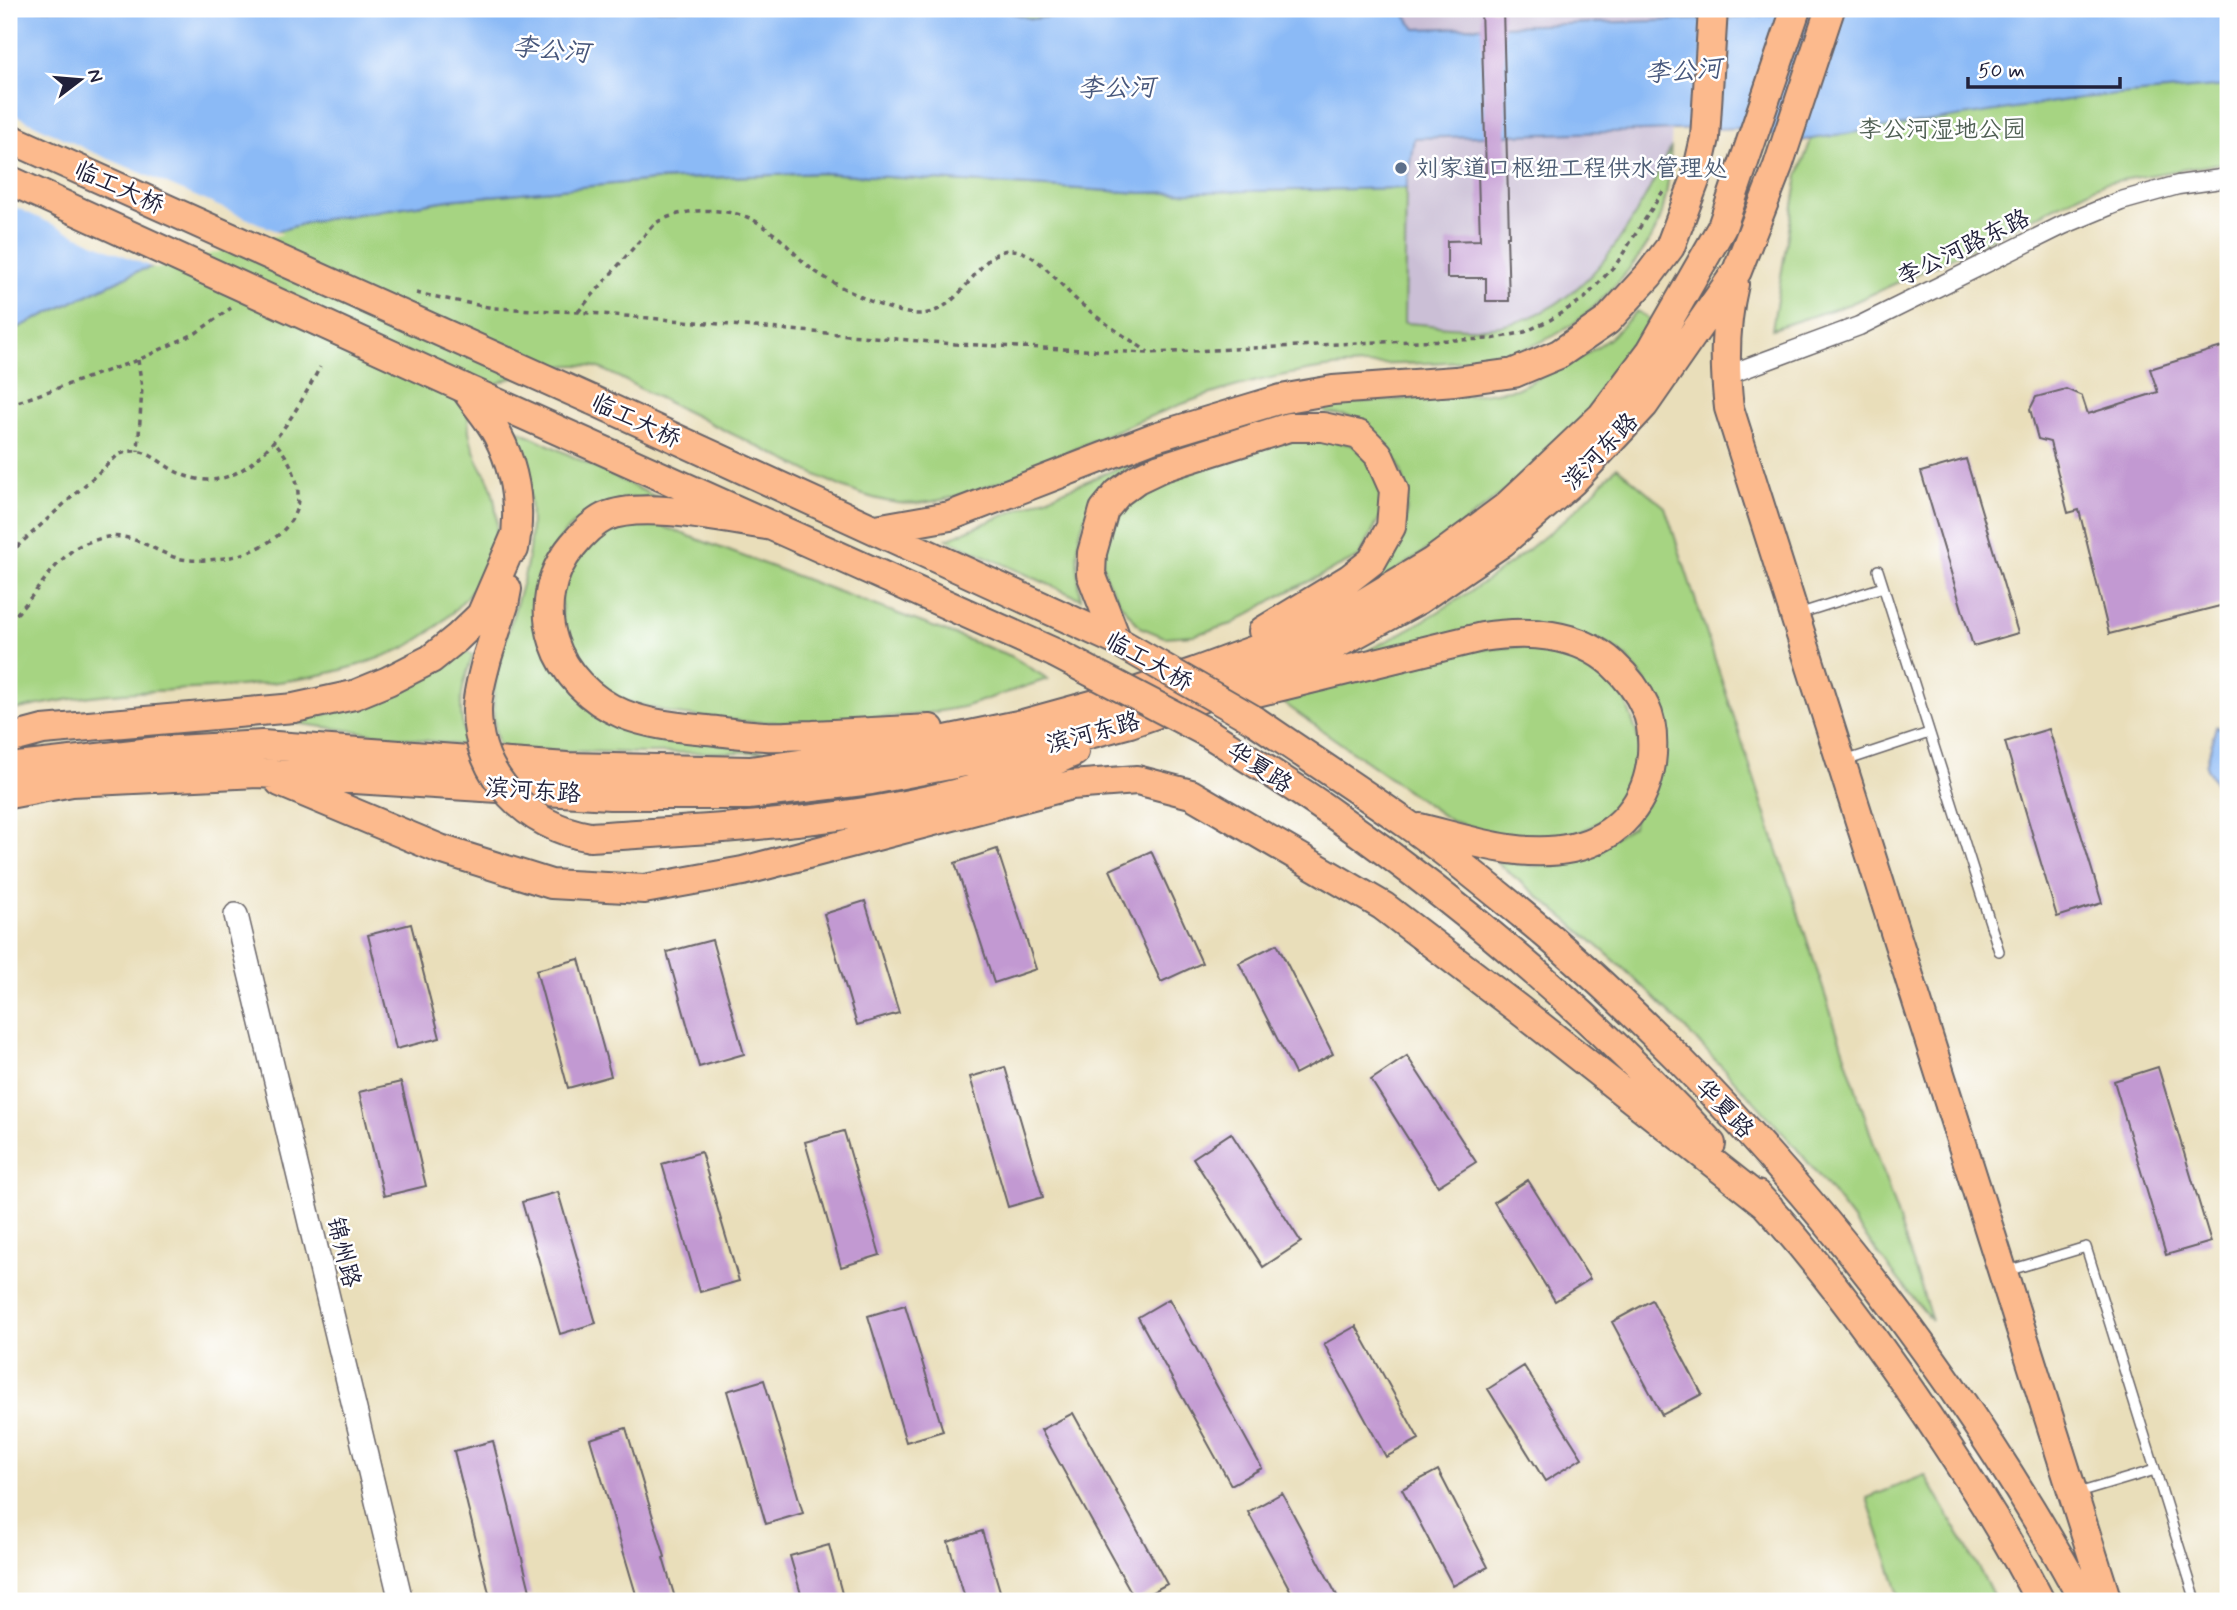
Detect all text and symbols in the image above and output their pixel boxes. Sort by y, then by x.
water label: 李公河 [510,31,595,72]
north arrow [46,46,116,116]
scale bar [1968,46,2120,90]
water label: 李公河 [1643,52,1727,92]
text: 50 m [1978,57,2025,85]
text: N [81,66,109,85]
water label: 李公河 [1077,71,1159,107]
park label: 李公河湿地公园 [1858,115,2026,146]
place label: 刘家道口枢纽工程供水管理处 [1415,154,1727,185]
street label: 临工大桥 [68,155,169,222]
marker: 刘家道口枢纽工程供水管理处 [1393,160,1409,176]
street label: 李公河路东路 [1892,203,2035,294]
street label: 临工大桥 [585,387,685,456]
street label: 滨河东路 [1557,407,1646,497]
street label: 临工大桥 [1099,625,1198,699]
street label: 滨河东路 [1043,706,1144,761]
street label: 华夏路 [1221,736,1298,801]
street label: 滨河东路 [484,773,582,810]
street label: 华夏路 [1688,1072,1760,1146]
street label: 锦州路 [319,1214,366,1291]

